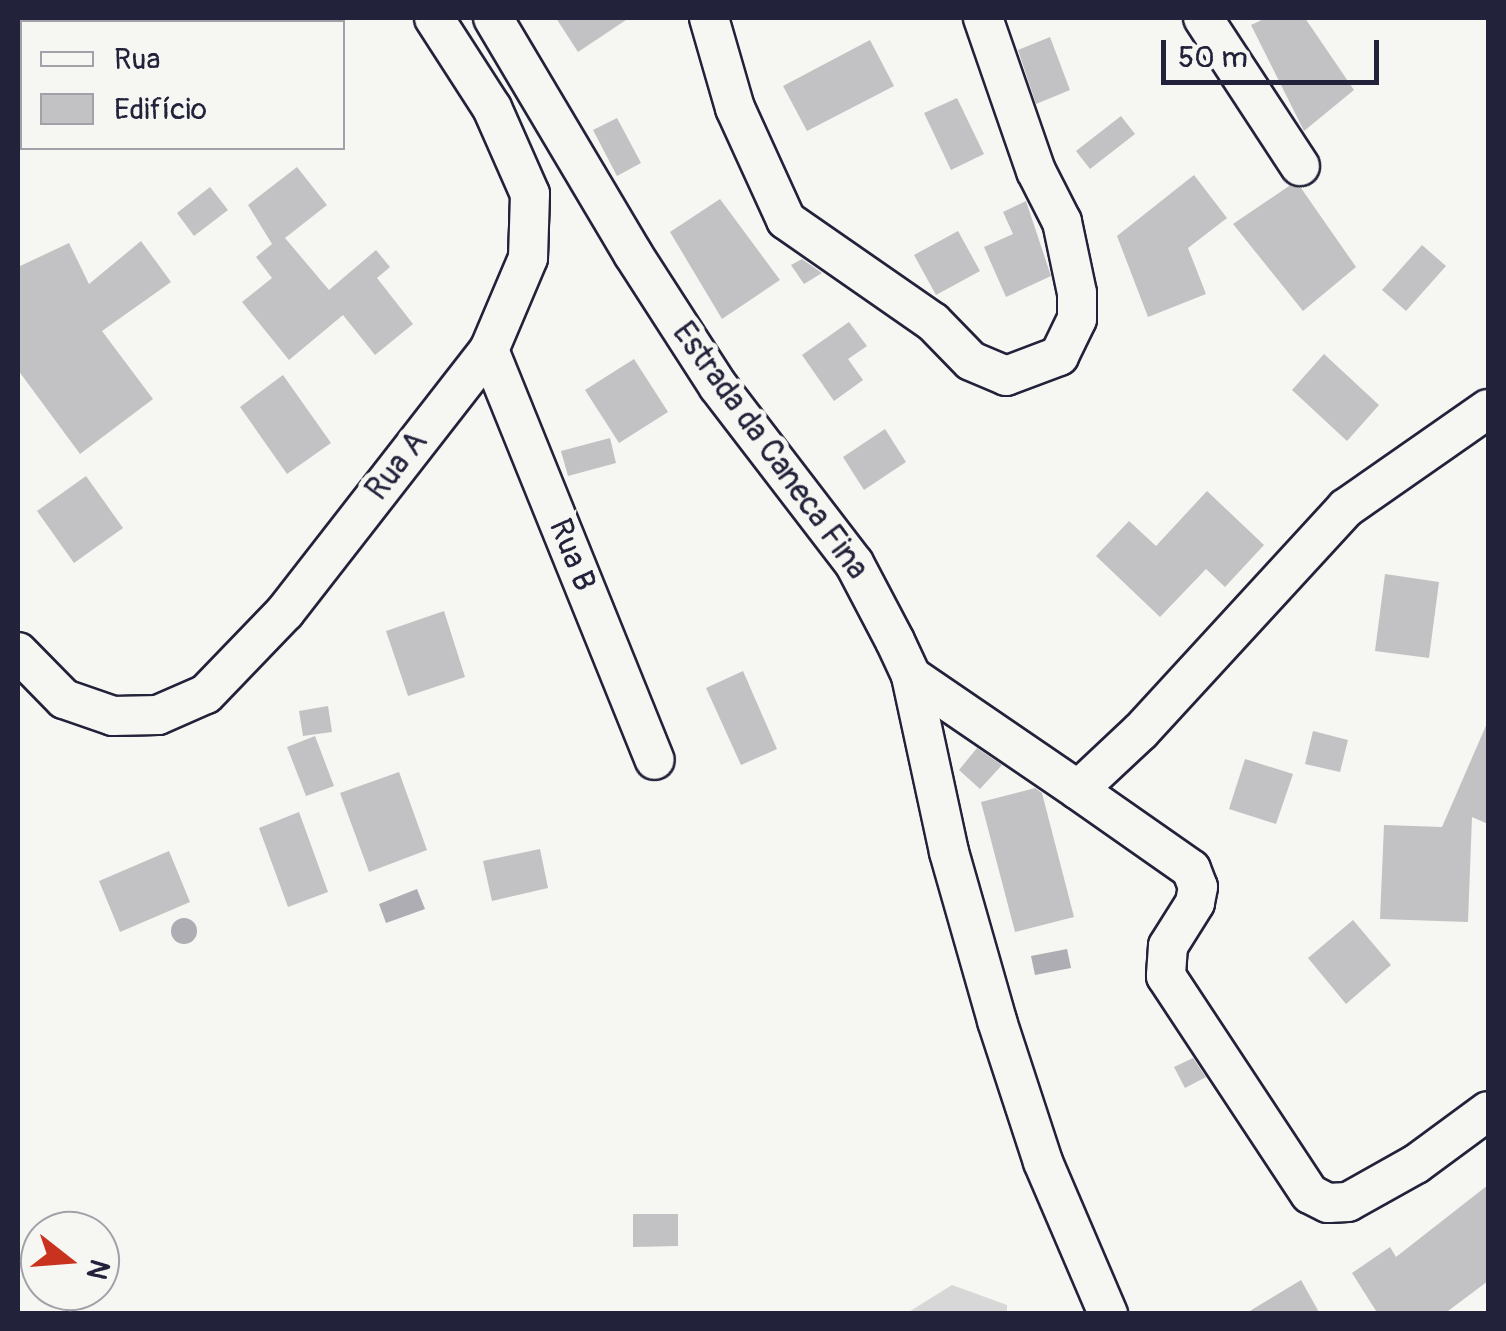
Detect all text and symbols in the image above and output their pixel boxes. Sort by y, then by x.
legend [20,20,345,150]
scale bar [1166,20,1384,82]
text: 50 m [1178,39,1248,76]
text: Rua [114,41,160,78]
text: Edifício [114,91,207,128]
street label: Estrada da Caneca Fina [664,315,876,587]
street label: Rua A [358,424,436,508]
street label: Rua B [540,513,604,597]
north arrow [20,1211,120,1311]
text: N [78,1255,117,1284]

